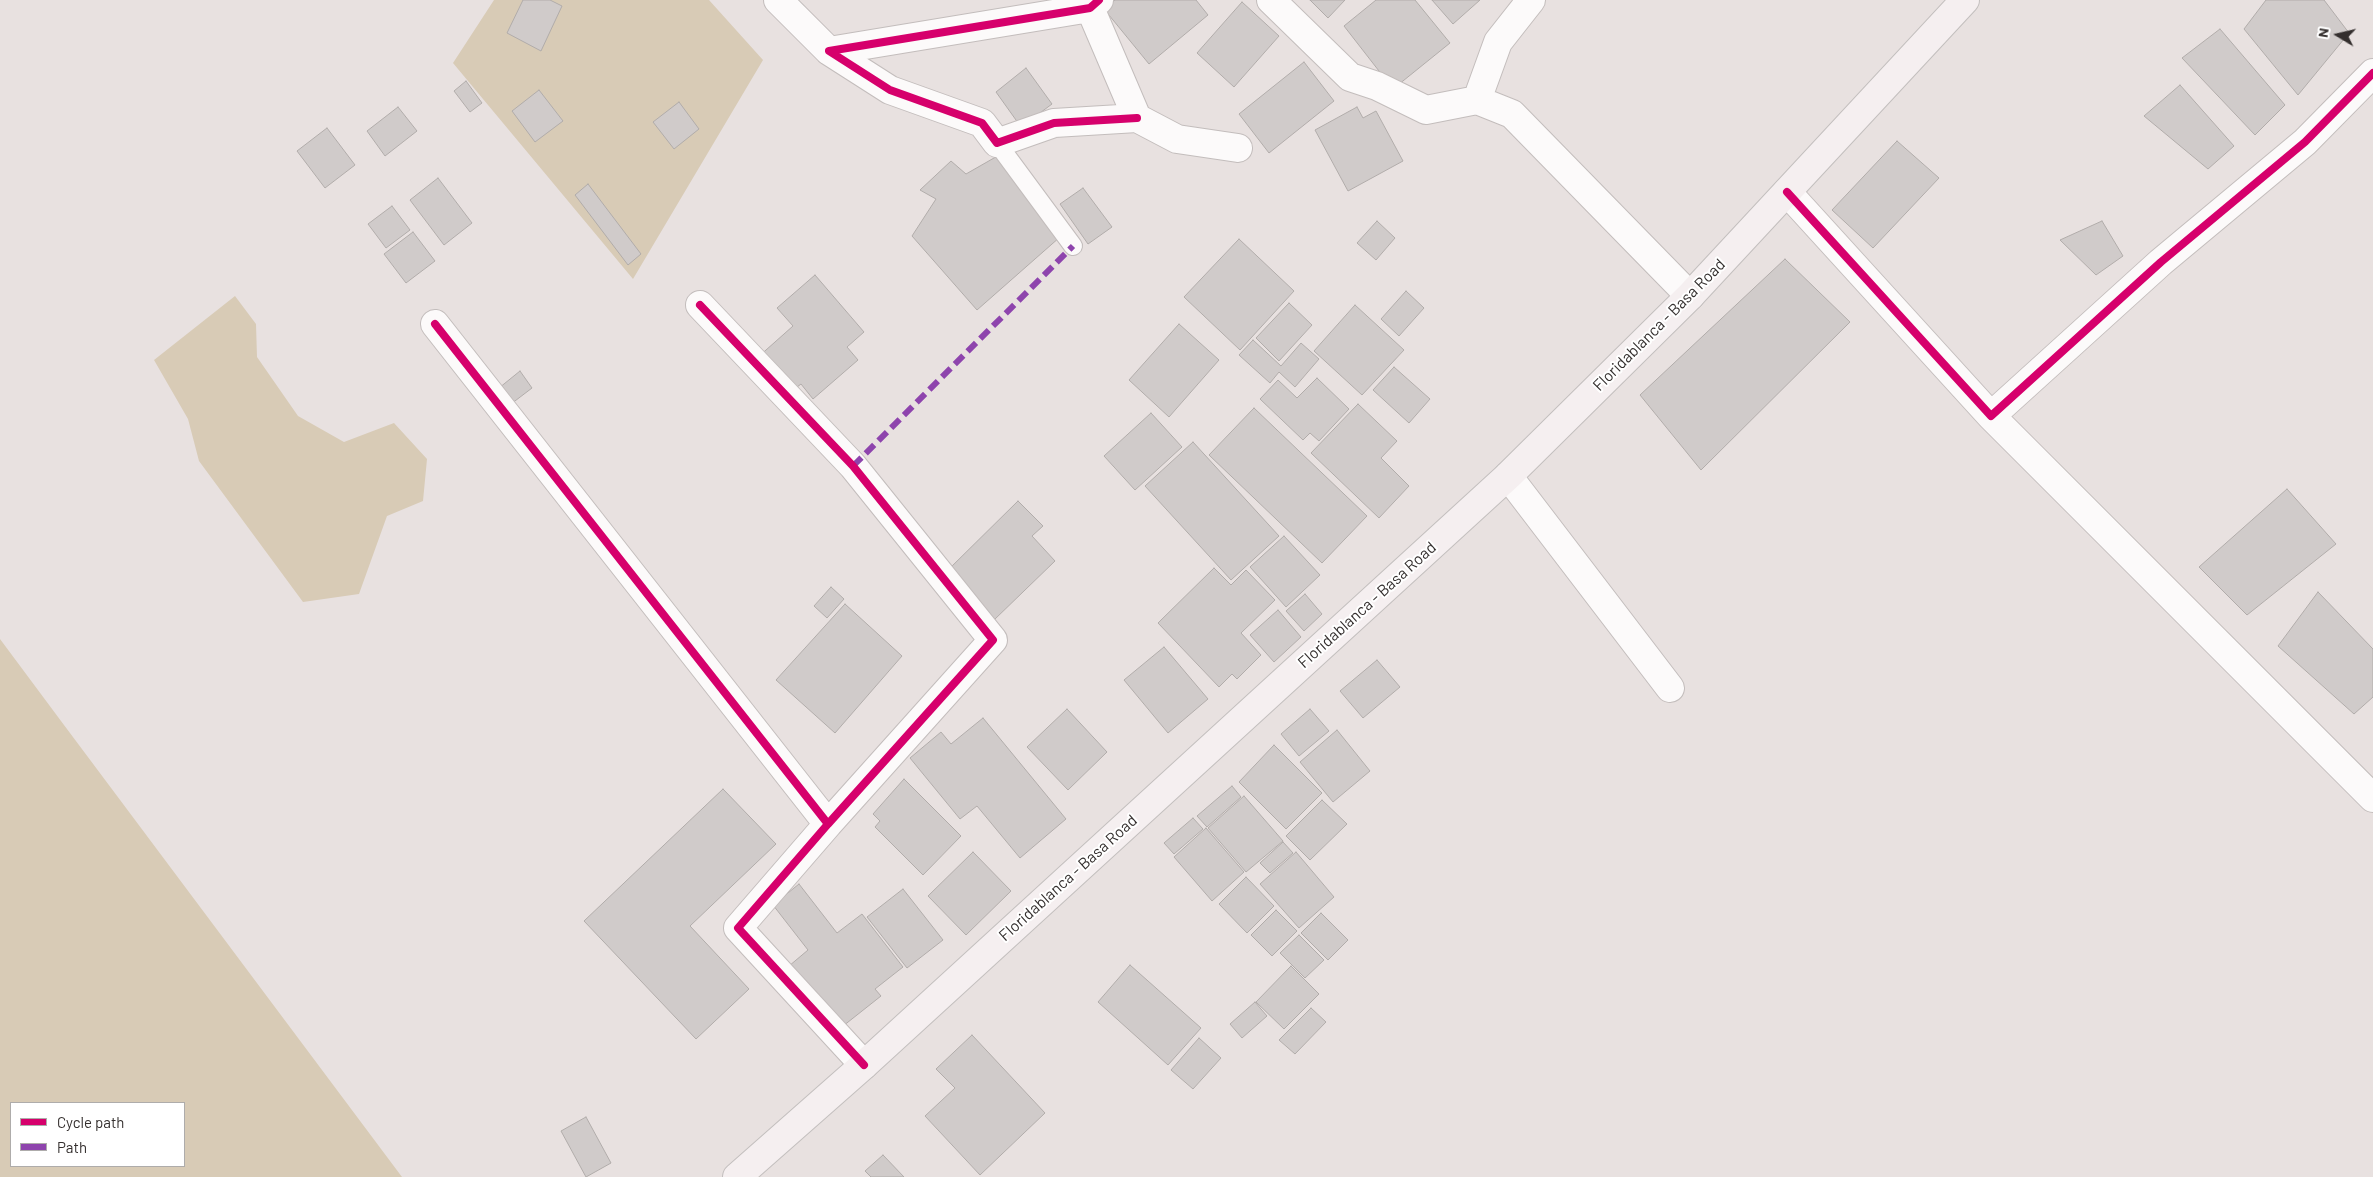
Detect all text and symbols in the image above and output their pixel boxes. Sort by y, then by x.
north arrow [2313,10,2363,60]
text: N [2314,27,2332,39]
street label: Floridablanca - Basa Road [1589,255,1729,395]
street label: Floridablanca - Basa Road [1294,538,1440,672]
street label: Floridablanca - Basa Road [995,811,1141,945]
legend [10,1102,185,1167]
text: Cycle path [57,1113,124,1131]
text: Path [57,1138,87,1156]

